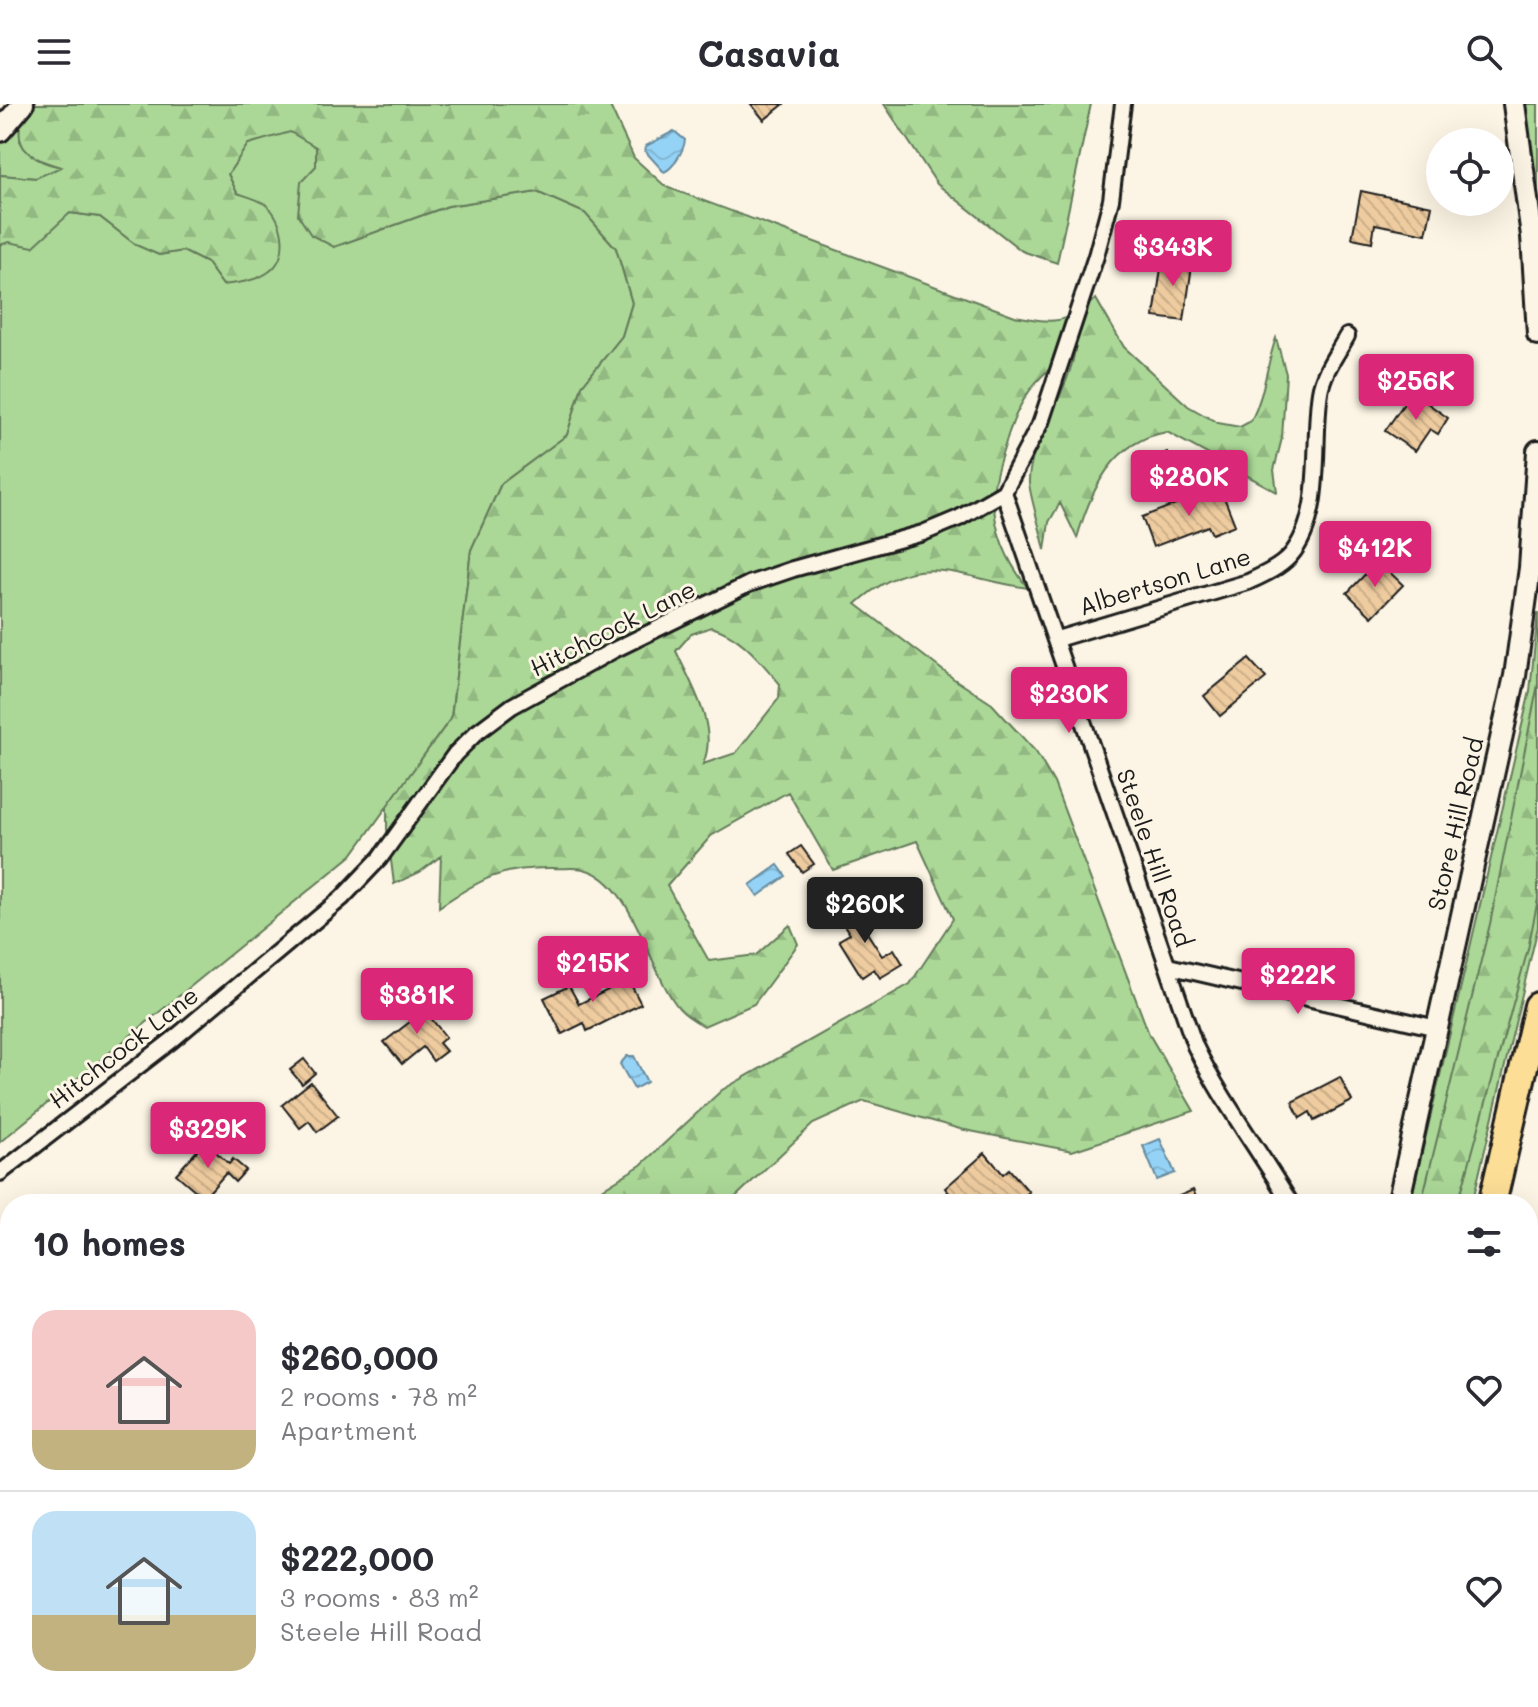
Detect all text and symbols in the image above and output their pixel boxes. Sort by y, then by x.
text: Casavia [698,29,840,76]
icon: menu [32,30,76,74]
icon: search [1462,30,1506,74]
map controls [1426,128,1514,216]
button: locate [1426,128,1514,216]
pin: $343K [1117,220,1229,288]
text: $343K [1133,229,1213,263]
pin: $256K [1360,354,1472,422]
text: $256K [1377,363,1455,397]
pin: $280K [1133,450,1245,518]
text: $280K [1149,459,1229,493]
pin: $412K [1319,521,1431,589]
text: $412K [1337,530,1413,564]
street label: Albertson Lane [1075,540,1254,621]
street label: Hitchcock Lane [525,573,700,683]
pin: $230K [1013,667,1125,735]
text: $230K [1029,676,1109,710]
street label: Store Hill Road [1420,734,1490,913]
street label: Steele Hill Road [1110,764,1200,951]
pin: $260K [809,877,921,945]
text: $260K [825,886,905,920]
pin: $215K [537,936,649,1004]
text: $215K [556,945,630,979]
pin: $222K [1242,948,1354,1016]
text: $222K [1260,957,1336,991]
pin: $381K [361,968,473,1036]
text: $381K [379,977,455,1011]
street label: Hitchcock Lane [42,979,204,1115]
pin: $329K [152,1102,264,1170]
text: $329K [169,1111,247,1145]
text: 10 homes [32,1220,186,1265]
icon: filters [1462,1220,1506,1264]
text: $260,000 [280,1334,438,1379]
icon: home [96,1342,192,1438]
icon: heart [1462,1368,1506,1412]
text: 2 rooms · 78 m² [280,1379,477,1413]
text: Apartment [280,1413,417,1447]
text: $222,000 [280,1535,434,1580]
icon: home [96,1543,192,1639]
icon: heart [1462,1569,1506,1613]
text: 3 rooms · 83 m² [280,1580,479,1614]
text: Steele Hill Road [280,1614,482,1648]

